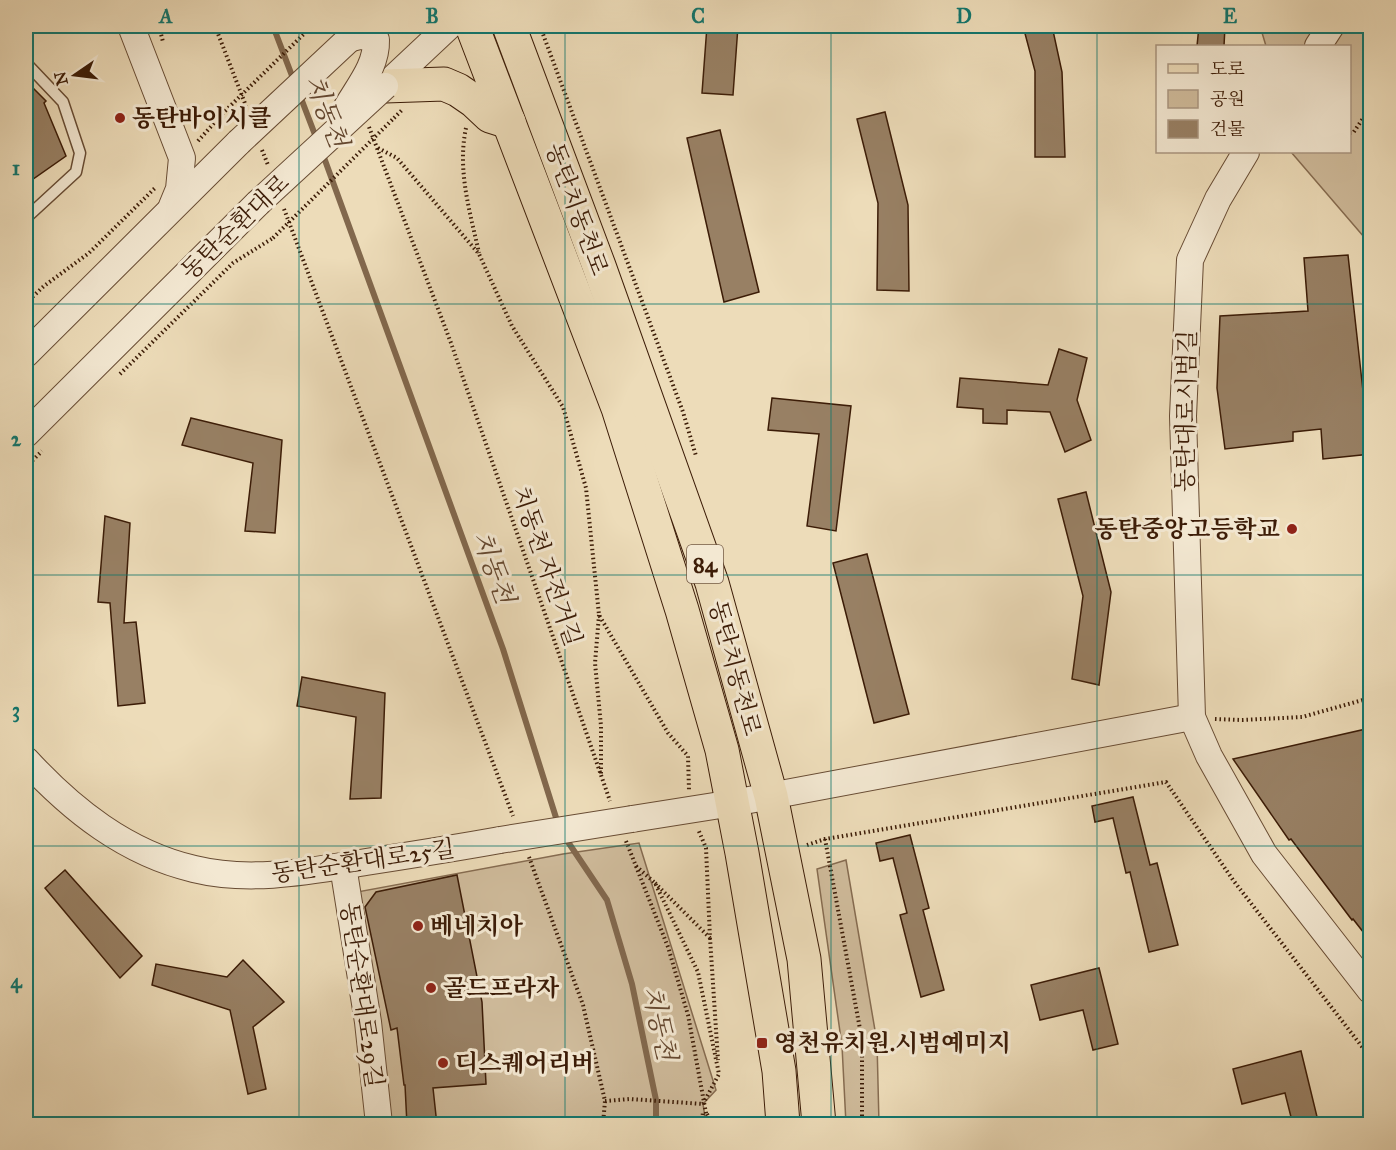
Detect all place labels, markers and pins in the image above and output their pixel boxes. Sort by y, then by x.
place label: 동탄바이시클 [132,103,271,133]
marker: 동탄바이시클 [113,111,127,125]
place label: 동탄중앙고등학교 [1095,514,1280,544]
marker: 동탄중앙고등학교 [1285,522,1299,536]
place label: 베네치아 [430,911,524,941]
marker: 베네치아 [411,919,425,933]
place label: 골드프라자 [443,973,560,1003]
marker: 골드프라자 [424,981,438,995]
place label: 영천유치원.시범예미지 [774,1028,1011,1058]
marker: 영천유치원.시범예미지 [755,1036,769,1050]
place label: 디스퀘어리버 [455,1048,594,1078]
marker: 디스퀘어리버 [436,1056,450,1070]

